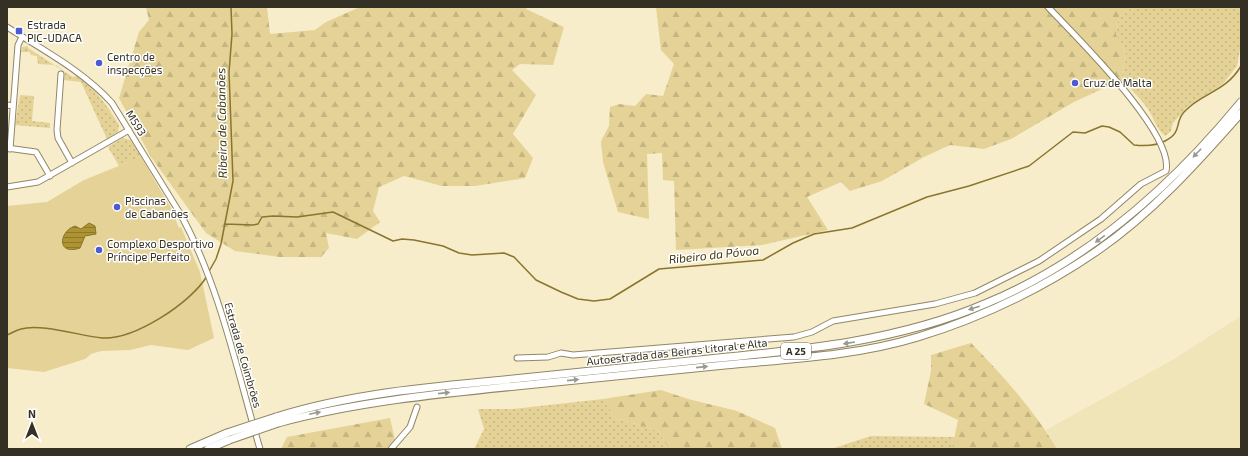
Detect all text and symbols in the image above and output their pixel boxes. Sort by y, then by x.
place label: Estrada PIC-UDACA [27,18,82,44]
marker: Estrada PIC-UDACA [14,26,24,36]
place label: Centro de inspecções [107,50,163,77]
marker: Centro de inspecções [94,58,104,68]
water label: Ribeira de Cabanões [213,68,229,178]
place label: Cruz de Malta [1083,76,1152,89]
marker: Cruz de Malta [1070,78,1080,88]
street label: M593 [124,107,149,138]
one-way arrow [1192,148,1202,158]
place label: Piscinas de Cabanões [125,194,189,220]
marker: Piscinas de Cabanões [112,202,122,212]
one-way arrow [1094,235,1105,243]
place label: Complexo Desportivo Príncipe Perfeito [107,237,214,263]
water label: Ribeiro da Póvoa [668,242,760,266]
marker: Complexo Desportivo Príncipe Perfeito [94,245,104,255]
street label: Estrada de Coimbrões [222,301,265,409]
one-way arrow [968,305,980,311]
street label: Autoestrada das Beiras Litoral e Alta [586,336,768,367]
one-way arrow [843,340,855,346]
road number: A 25 [781,343,811,359]
one-way arrow [696,364,708,370]
one-way arrow [567,377,579,383]
one-way arrow [438,389,450,396]
north arrow [12,404,52,444]
text: N [28,407,36,420]
one-way arrow [309,410,322,416]

